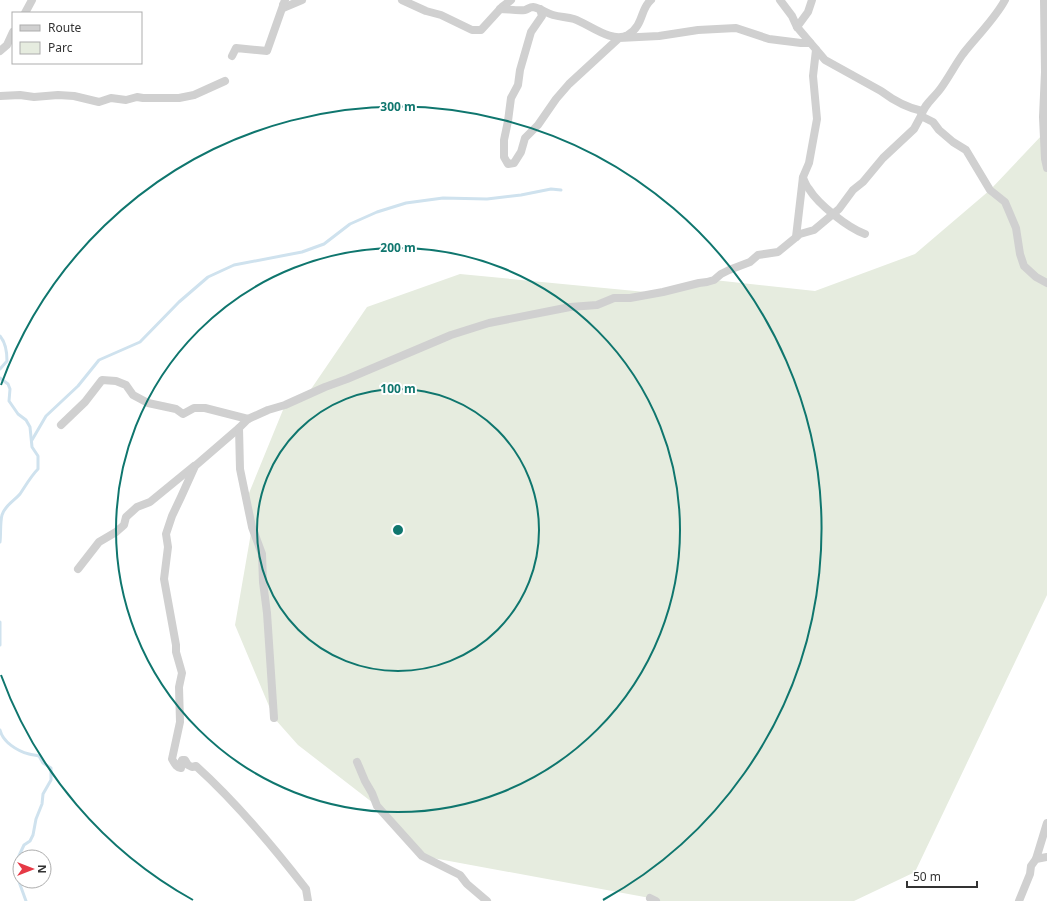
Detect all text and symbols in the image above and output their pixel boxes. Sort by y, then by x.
legend [12,12,142,64]
text: Route [48,19,81,36]
text: Parc [48,39,73,56]
text: 300 m [380,98,416,115]
text: 200 m [380,239,416,256]
text: 100 m [380,380,416,397]
centre of rings [391,523,405,537]
north arrow [12,849,52,889]
scale bar [907,863,977,889]
text: N [35,865,50,873]
text: 50 m [913,868,941,885]

